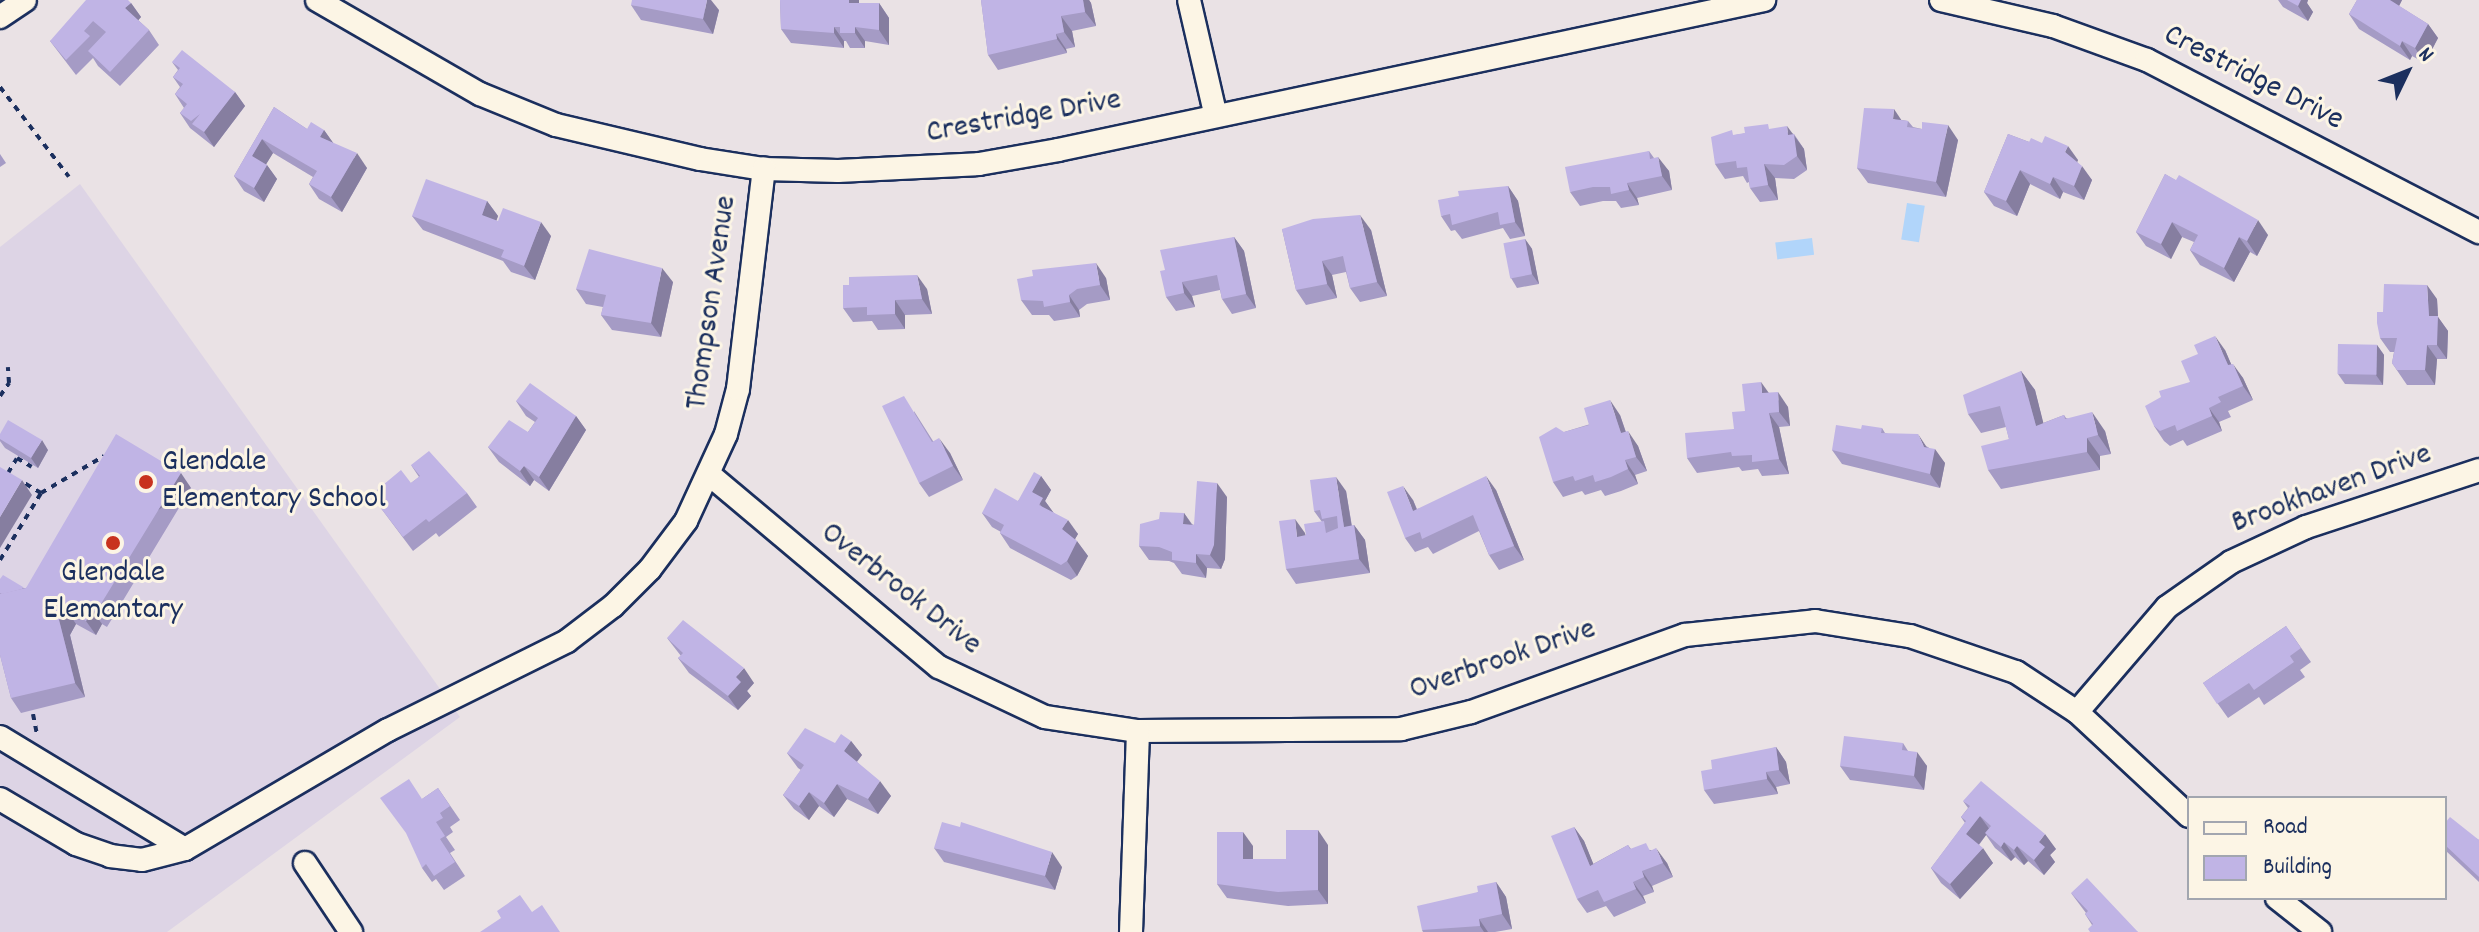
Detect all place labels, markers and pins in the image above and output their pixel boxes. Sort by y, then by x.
place label: Glendale Elementary School [162,445,386,520]
marker: Glendale Elementary School [137,473,155,491]
marker: Glendale Elemantary [104,534,122,552]
place label: Glendale Elemantary [43,556,183,631]

